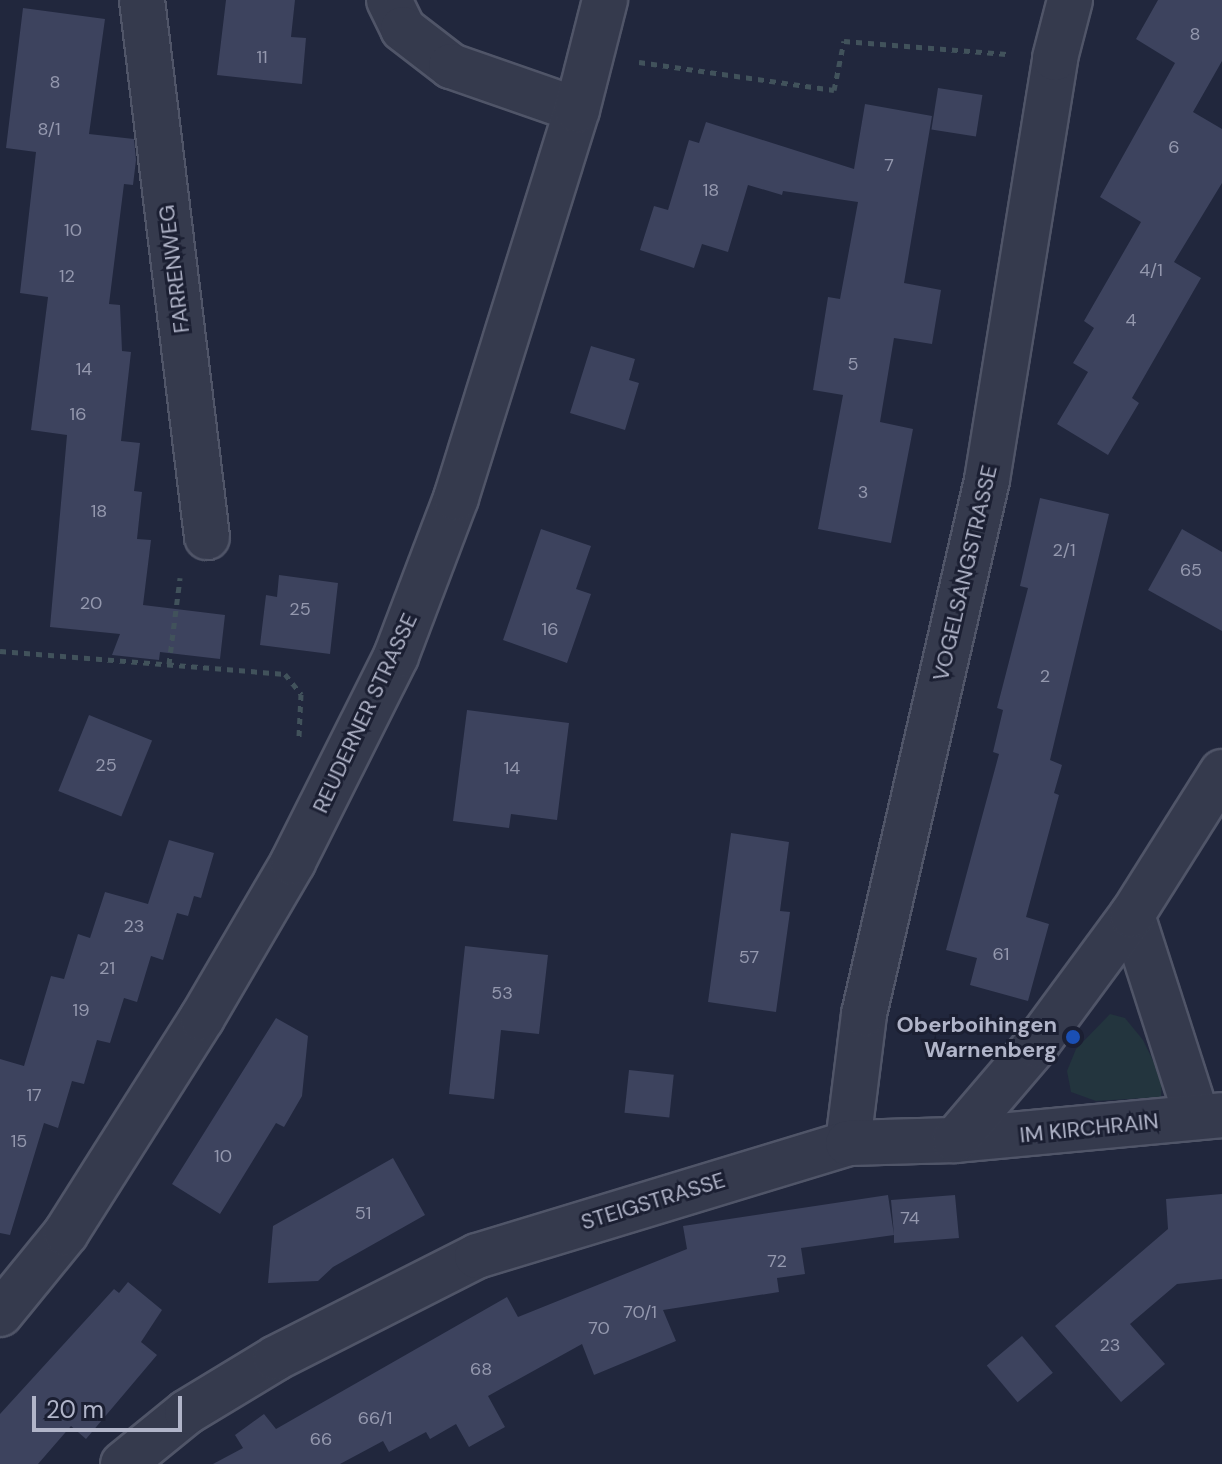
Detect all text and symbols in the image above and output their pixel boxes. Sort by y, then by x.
house number: 8 [1190,23,1200,45]
house number: 11 [256,46,268,68]
house number: 8 [50,71,60,93]
house number: 8/1 [37,118,61,140]
house number: 6 [1168,136,1180,158]
house number: 7 [884,154,894,176]
house number: 18 [703,179,719,201]
street label: FARRENWEG [153,203,195,335]
house number: 10 [64,219,82,241]
house number: 4/1 [1139,259,1163,281]
house number: 12 [59,265,75,287]
house number: 4 [1126,309,1136,331]
house number: 5 [848,353,858,375]
house number: 14 [76,358,92,380]
house number: 16 [70,403,86,425]
street label: VOGELSANGSTRASSE [927,462,1003,684]
house number: 3 [858,481,868,503]
house number: 18 [91,500,107,522]
house number: 2/1 [1052,539,1076,561]
house number: 65 [1180,559,1202,581]
house number: 20 [80,592,102,614]
house number: 25 [289,598,311,620]
street label: REUDERNER STRASSE [307,609,423,817]
house number: 16 [542,618,558,640]
house number: 2 [1040,665,1050,687]
house number: 25 [95,754,117,776]
house number: 14 [504,757,520,779]
house number: 23 [123,915,145,937]
house number: 61 [993,943,1009,965]
house number: 57 [739,946,759,968]
house number: 21 [99,957,115,979]
house number: 53 [491,982,513,1004]
house number: 19 [73,999,89,1021]
place label: Oberboihingen Warnenberg [897,1011,1057,1062]
marker: Oberboihingen Warnenberg [1064,1028,1082,1046]
house number: 17 [26,1084,42,1106]
street label: IM KIRCHRAIN [1018,1108,1160,1148]
house number: 15 [11,1130,27,1152]
house number: 10 [214,1145,232,1167]
street label: STEIGSTRASSE [578,1167,728,1235]
house number: 51 [355,1202,371,1224]
house number: 74 [900,1207,920,1229]
house number: 72 [767,1250,787,1272]
house number: 70/1 [623,1301,657,1323]
house number: 70 [588,1317,610,1339]
house number: 23 [1099,1334,1121,1356]
house number: 68 [470,1358,492,1380]
scale bar [36,1380,186,1430]
text: 20 m [46,1394,104,1425]
house number: 66/1 [358,1407,392,1429]
house number: 66 [310,1428,332,1450]

